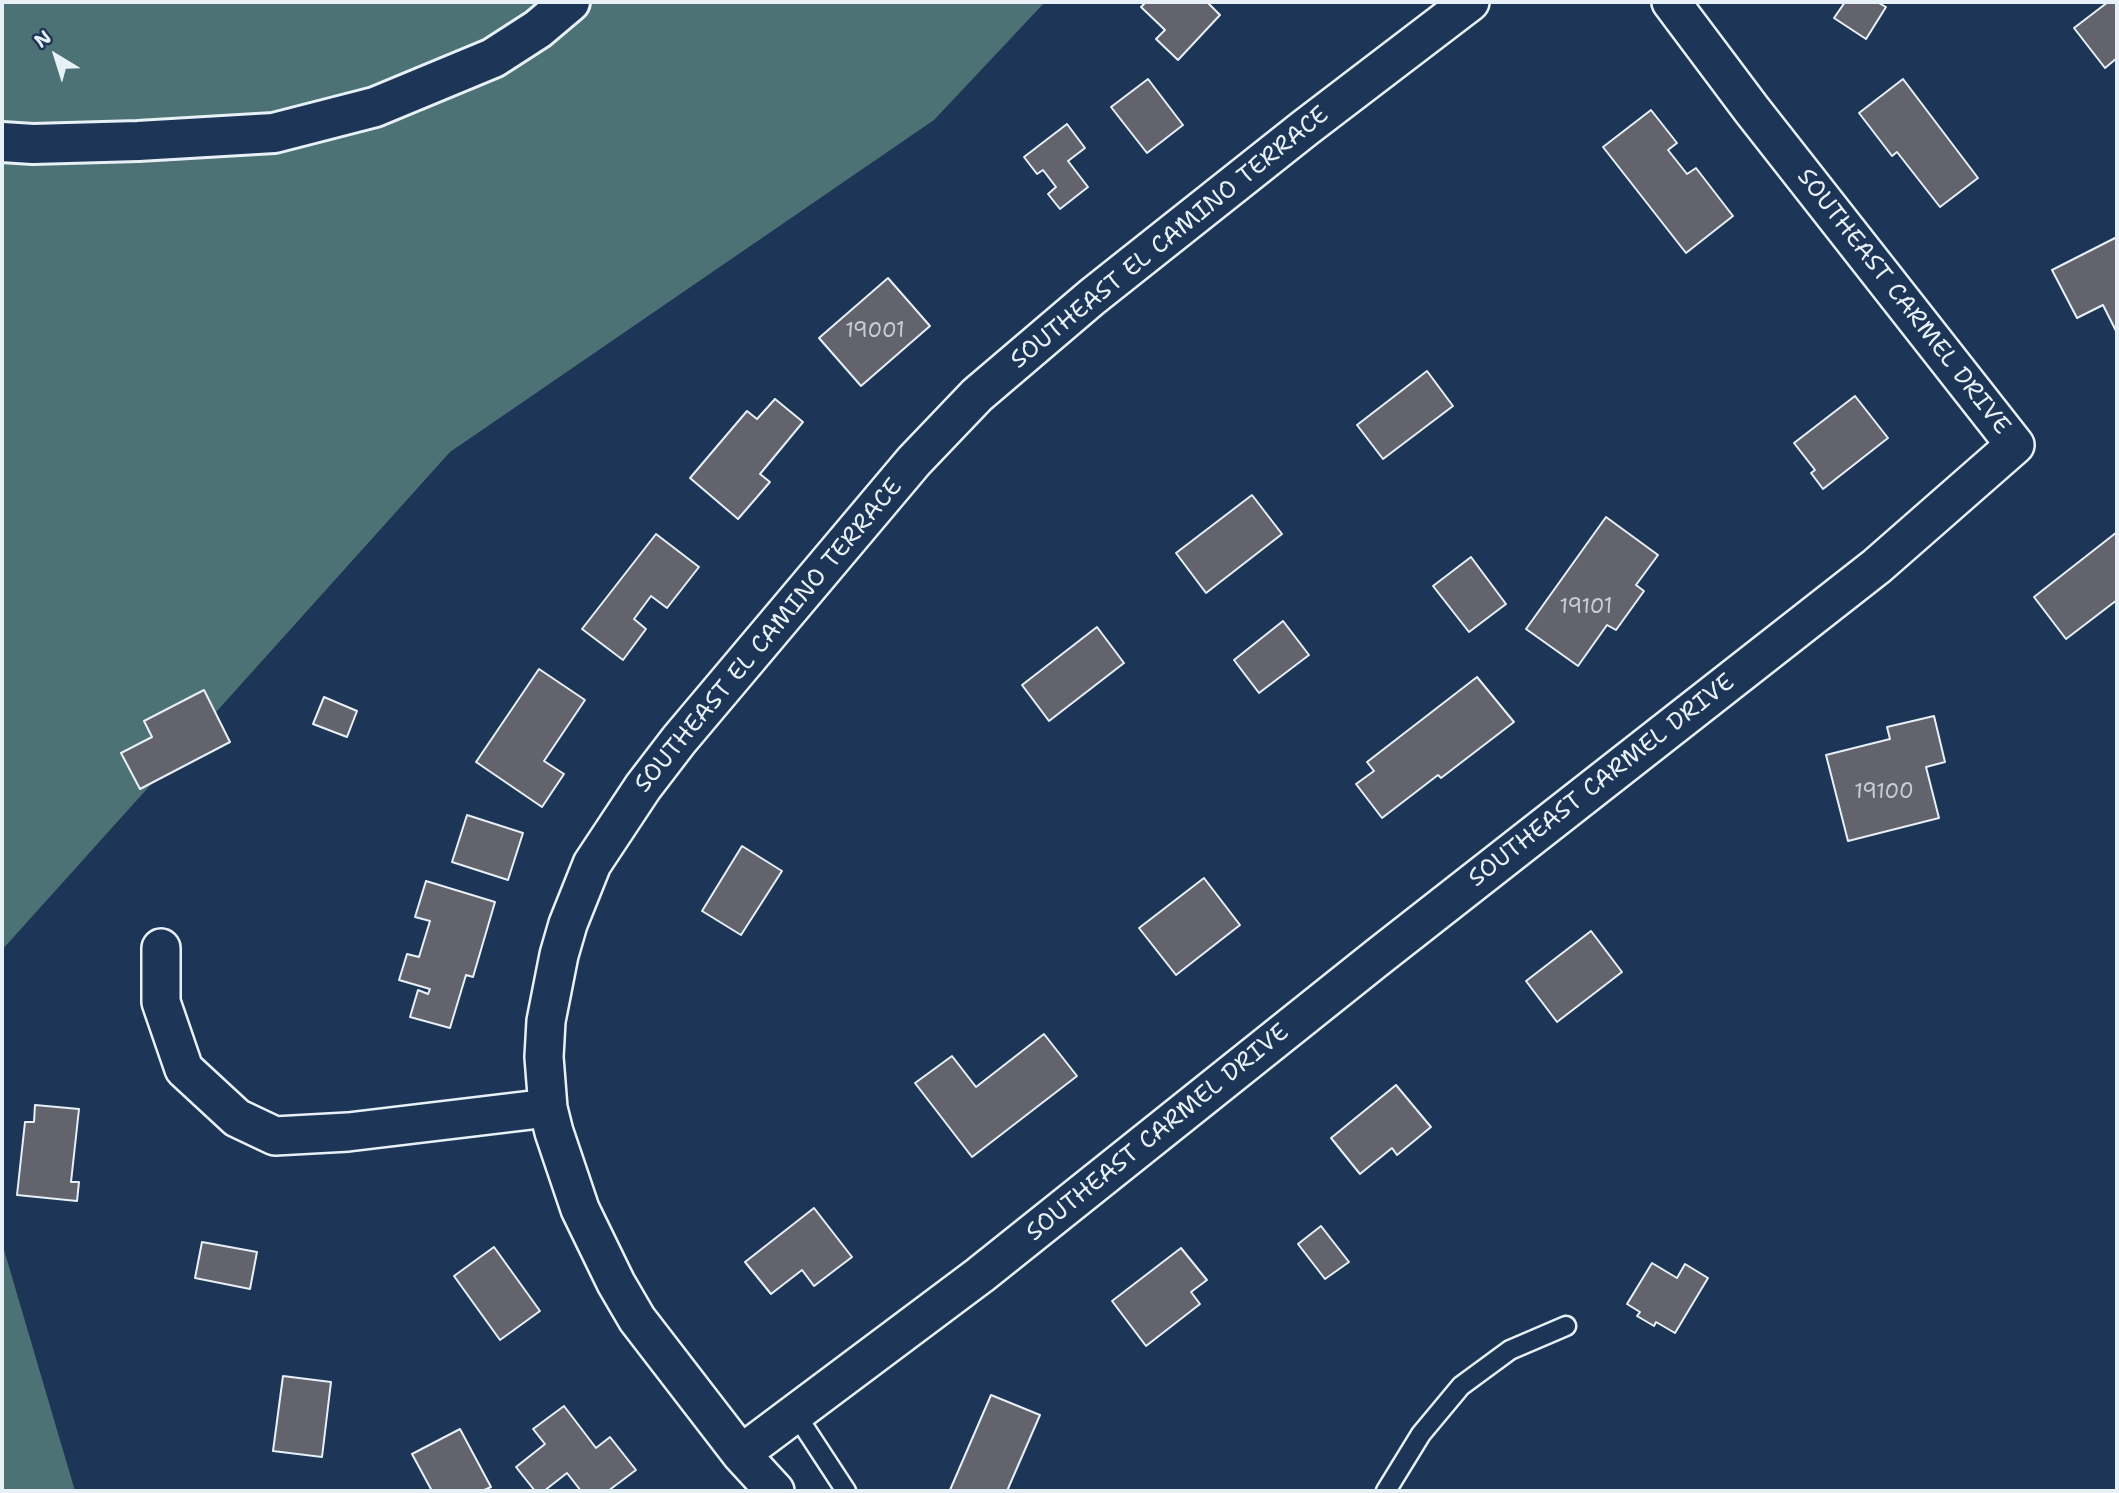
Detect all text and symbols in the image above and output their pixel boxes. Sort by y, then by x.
north arrow [21,21,91,91]
text: N [29,25,56,54]
street label: SOUTHEAST EL CAMINO TERRACE [1005,101,1335,375]
street label: SOUTHEAST CARMEL DRIVE [1790,163,2016,441]
house number: 19001 [845,319,905,345]
street label: SOUTHEAST EL CAMINO TERRACE [629,473,909,799]
house number: 19101 [1560,595,1612,621]
street label: SOUTHEAST CARMEL DRIVE [1463,668,1741,894]
house number: 19100 [1854,780,1914,806]
street label: SOUTHEAST CARMEL DRIVE [1021,1018,1295,1248]

